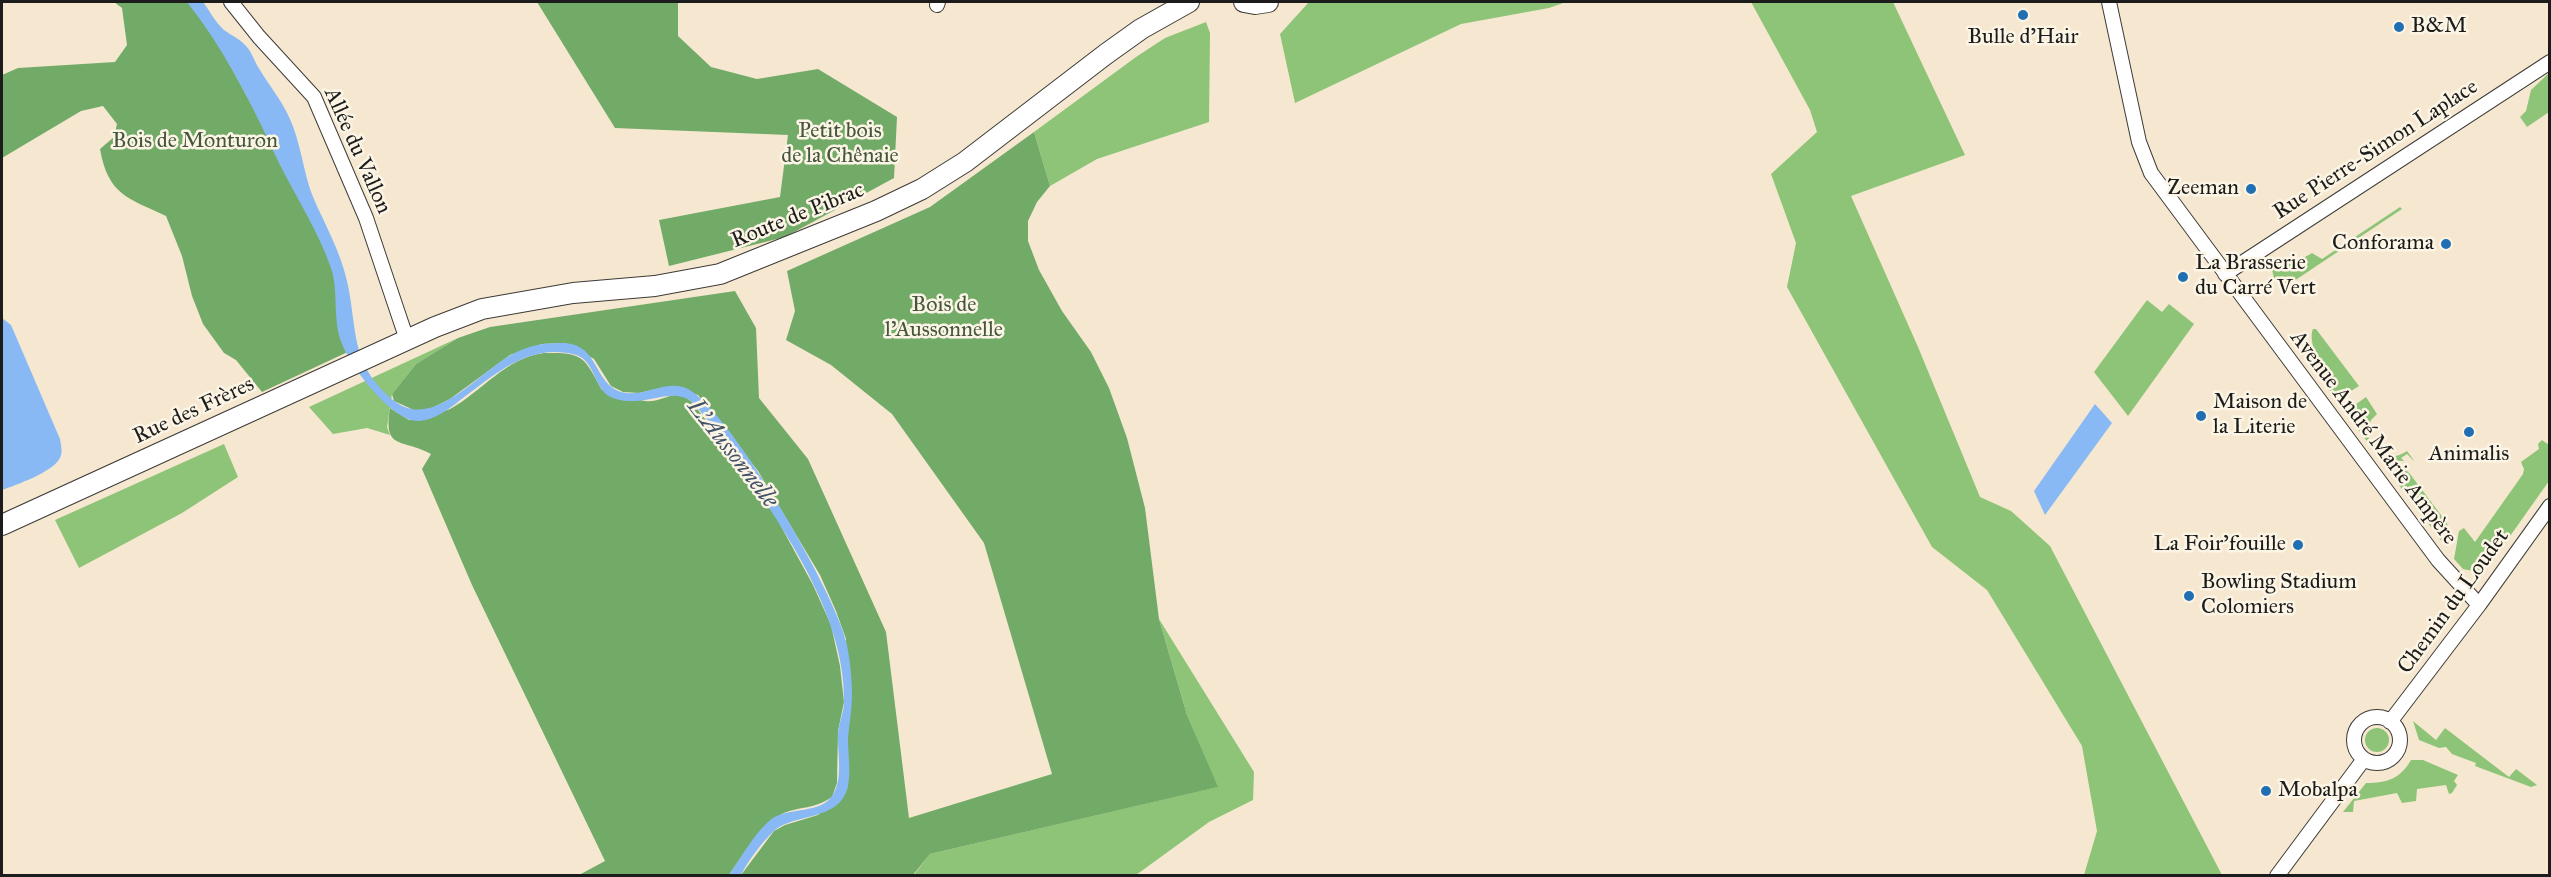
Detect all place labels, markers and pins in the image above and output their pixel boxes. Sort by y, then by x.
marker: Bulle d'Hair [2016,8,2030,22]
place label: B&M [2411,14,2467,40]
marker: B&M [2392,20,2406,34]
place label: Bulle d'Hair [1967,25,2079,51]
place label: Zeeman [2167,176,2239,202]
marker: Zeeman [2244,182,2258,196]
place label: Conforama [2332,231,2434,257]
marker: Conforama [2439,237,2453,251]
place label: La Brasserie du Carré Vert [2195,251,2316,302]
marker: La Brasserie du Carré Vert [2176,270,2190,284]
place label: Maison de la Literie [2213,390,2307,442]
marker: Maison de la Literie [2194,409,2208,423]
marker: Animalis [2462,425,2476,439]
place label: Animalis [2429,442,2509,468]
place label: La Foir'fouille [2153,532,2286,558]
marker: La Foir'fouille [2291,538,2305,552]
place label: Bowling Stadium Colomiers [2201,570,2357,622]
marker: Bowling Stadium Colomiers [2182,589,2196,603]
place label: Mobalpa [2278,778,2358,804]
marker: Mobalpa [2259,784,2273,798]

